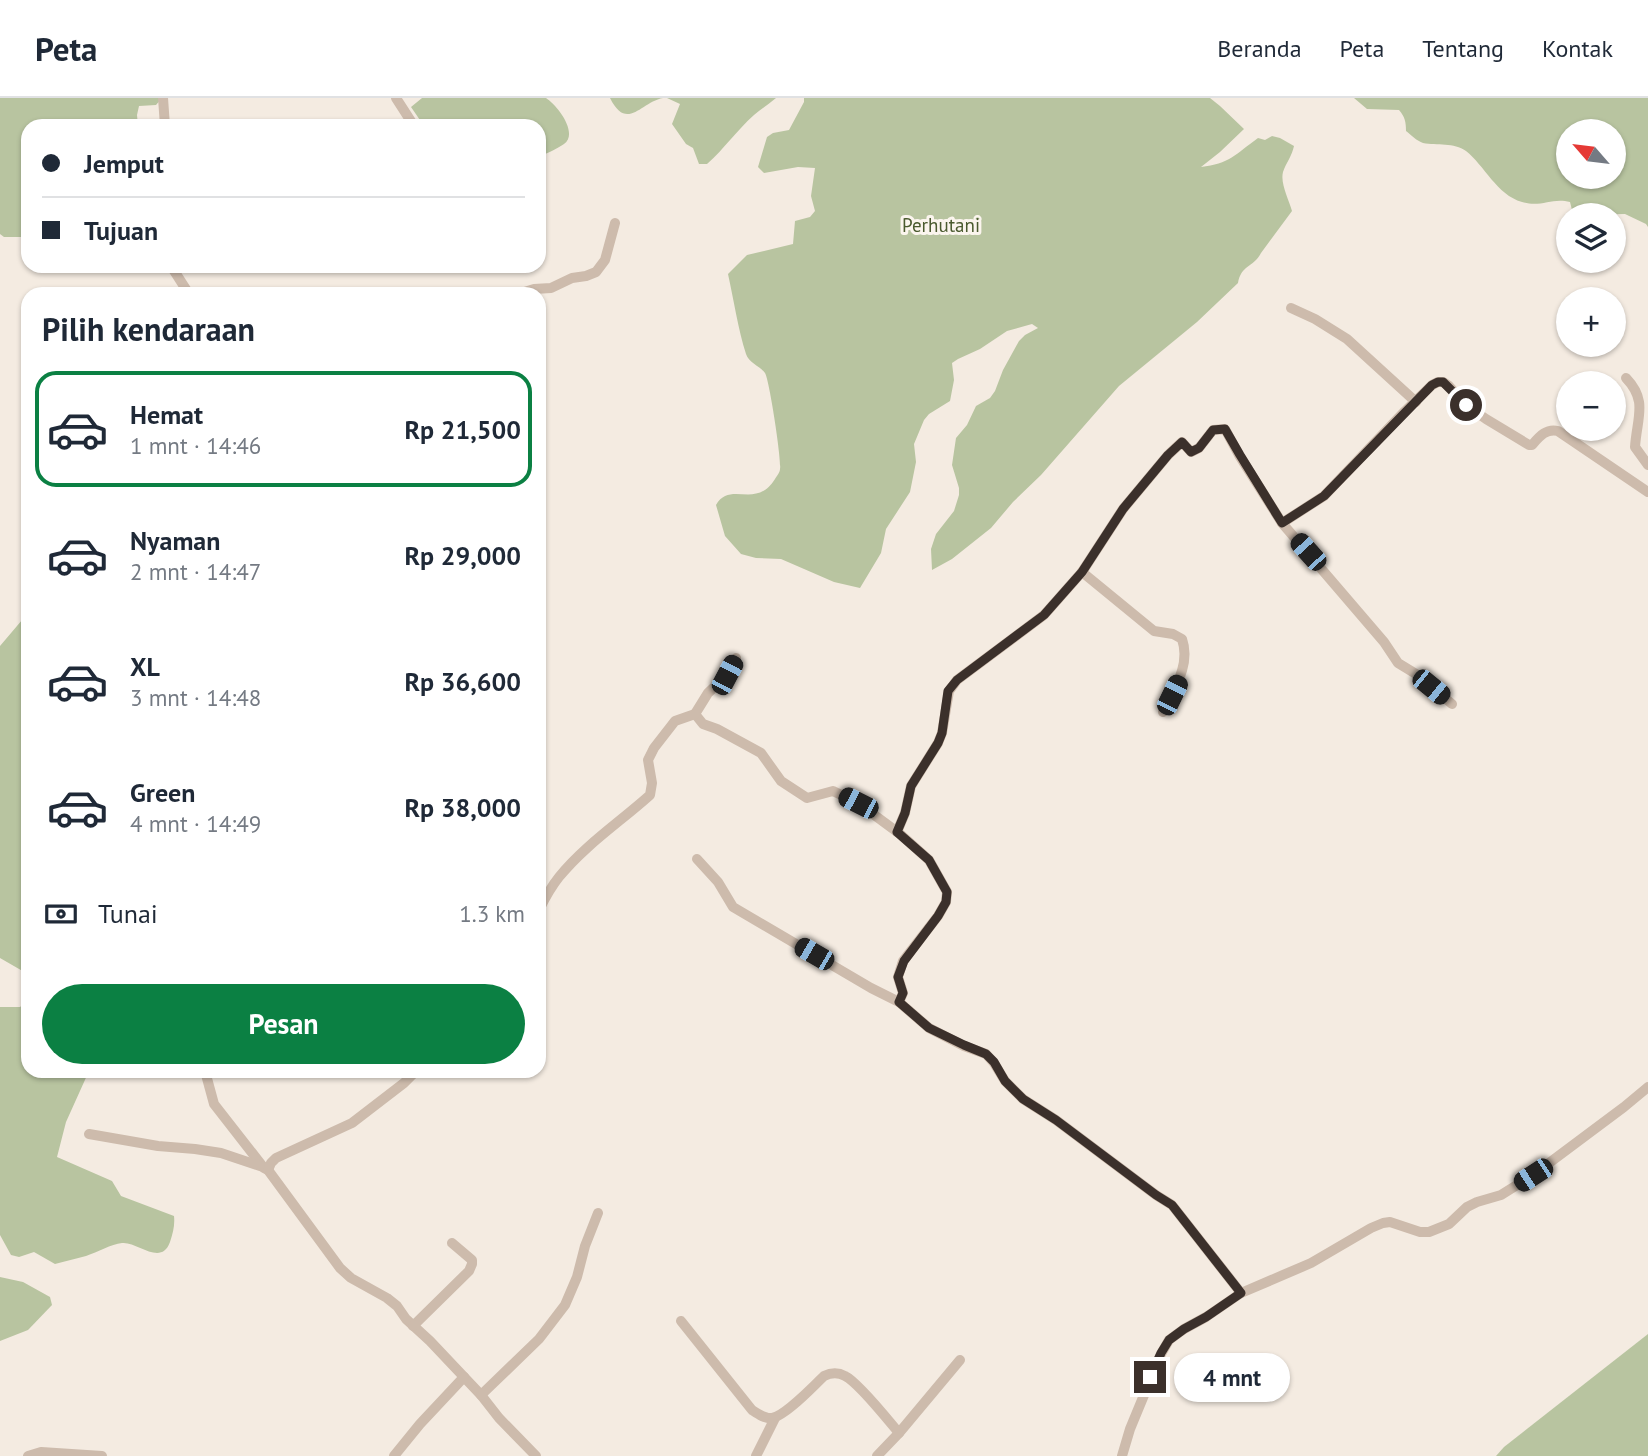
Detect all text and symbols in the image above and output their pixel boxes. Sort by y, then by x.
text: Peta [35,27,97,70]
text: Beranda [1217,33,1302,64]
text: Peta [1340,33,1384,64]
text: Tentang [1422,33,1504,64]
text: Kontak [1542,33,1613,64]
north arrow [1556,119,1626,189]
map controls [1556,119,1626,441]
text: Jemput [84,147,164,180]
button: layers [1556,203,1626,273]
park label: Perhutani [902,213,980,237]
text: Tujuan [84,214,158,247]
button: + [1556,287,1626,357]
text: Pilih kendaraan [42,308,255,350]
button: − [1556,371,1626,441]
route start [1450,389,1482,421]
icon: car [46,398,109,461]
text: Hemat [130,398,203,431]
text: Rp 21,500 [404,413,521,446]
text: 1 mnt · 14:46 [130,431,261,460]
icon: car [46,524,109,587]
text: Nyaman [130,524,220,557]
car [1287,529,1330,575]
text: Rp 29,000 [404,539,521,572]
text: 2 mnt · 14:47 [130,557,261,586]
icon: car [46,650,109,713]
text: XL [130,650,160,683]
car [708,652,747,698]
text: Rp 36,600 [404,665,521,698]
car [1409,666,1454,708]
car [1154,672,1191,718]
text: 3 mnt · 14:48 [130,683,261,712]
icon: car [46,776,109,839]
text: Green [130,776,195,809]
car [835,784,882,822]
text: Rp 38,000 [404,791,521,824]
text: 4 mnt · 14:49 [130,809,261,838]
icon: cash [42,895,80,933]
text: Tunai [98,897,158,930]
text: 1.3 km [459,899,525,928]
car [791,934,838,974]
button: Pesan [42,984,525,1064]
car [1510,1155,1557,1195]
callout: 4 mnt [1174,1352,1290,1402]
route end [1134,1361,1166,1393]
text: 4 mnt [1203,1363,1261,1392]

